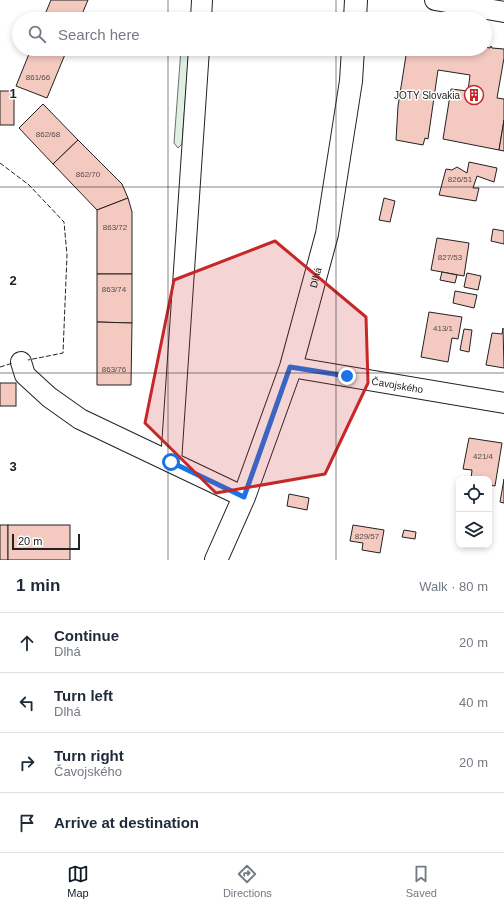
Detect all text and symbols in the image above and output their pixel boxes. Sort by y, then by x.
search box [12,12,492,56]
icon: search [26,23,48,45]
text: Search here [58,26,140,43]
house number: 861/66 [26,73,51,82]
building icon: JOTY Slovakia [463,84,485,106]
text: 1 [9,86,17,101]
place label: JOTY Slovakia [394,90,460,101]
house number: 862/68 [36,130,61,139]
house number: 862/70 [76,170,101,179]
house number: 826/51 [448,175,473,184]
house number: 863/72 [103,223,128,232]
house number: 827/53 [438,253,463,262]
street label: Dlhá [308,266,324,289]
text: 2 [9,273,17,288]
house number: 863/74 [102,285,127,294]
house number: 413/1 [433,324,454,333]
house number: 863/76 [102,365,127,374]
route end [338,367,356,385]
street label: Čavojského [371,375,425,395]
house number: 421/4 [473,452,494,461]
route start [162,453,180,471]
text: 3 [9,459,17,474]
map controls [456,476,492,548]
button: locate [456,476,492,512]
button: layers [456,512,492,548]
scale bar [12,532,80,551]
house number: 829/57 [355,532,380,541]
text: 20 m [18,535,42,547]
text: 1 min [16,576,60,595]
text: Walk · 80 m [419,579,488,594]
text: Continue [54,627,119,644]
icon: ahead [16,632,38,654]
text: 20 m [459,635,488,650]
text: Dlhá [54,644,81,659]
text: Turn left [54,687,113,704]
icon: left [16,692,38,714]
text: 40 m [459,695,488,710]
text: Dlhá [54,704,81,719]
text: Turn right [54,747,124,764]
icon: right [16,752,38,774]
text: 20 m [459,755,488,770]
text: Čavojského [54,764,122,779]
icon: arrive [16,812,38,834]
text: Arrive at destination [54,814,199,831]
tab: Map [67,863,89,899]
tab: Directions [223,863,272,899]
tab: Saved [406,863,437,899]

